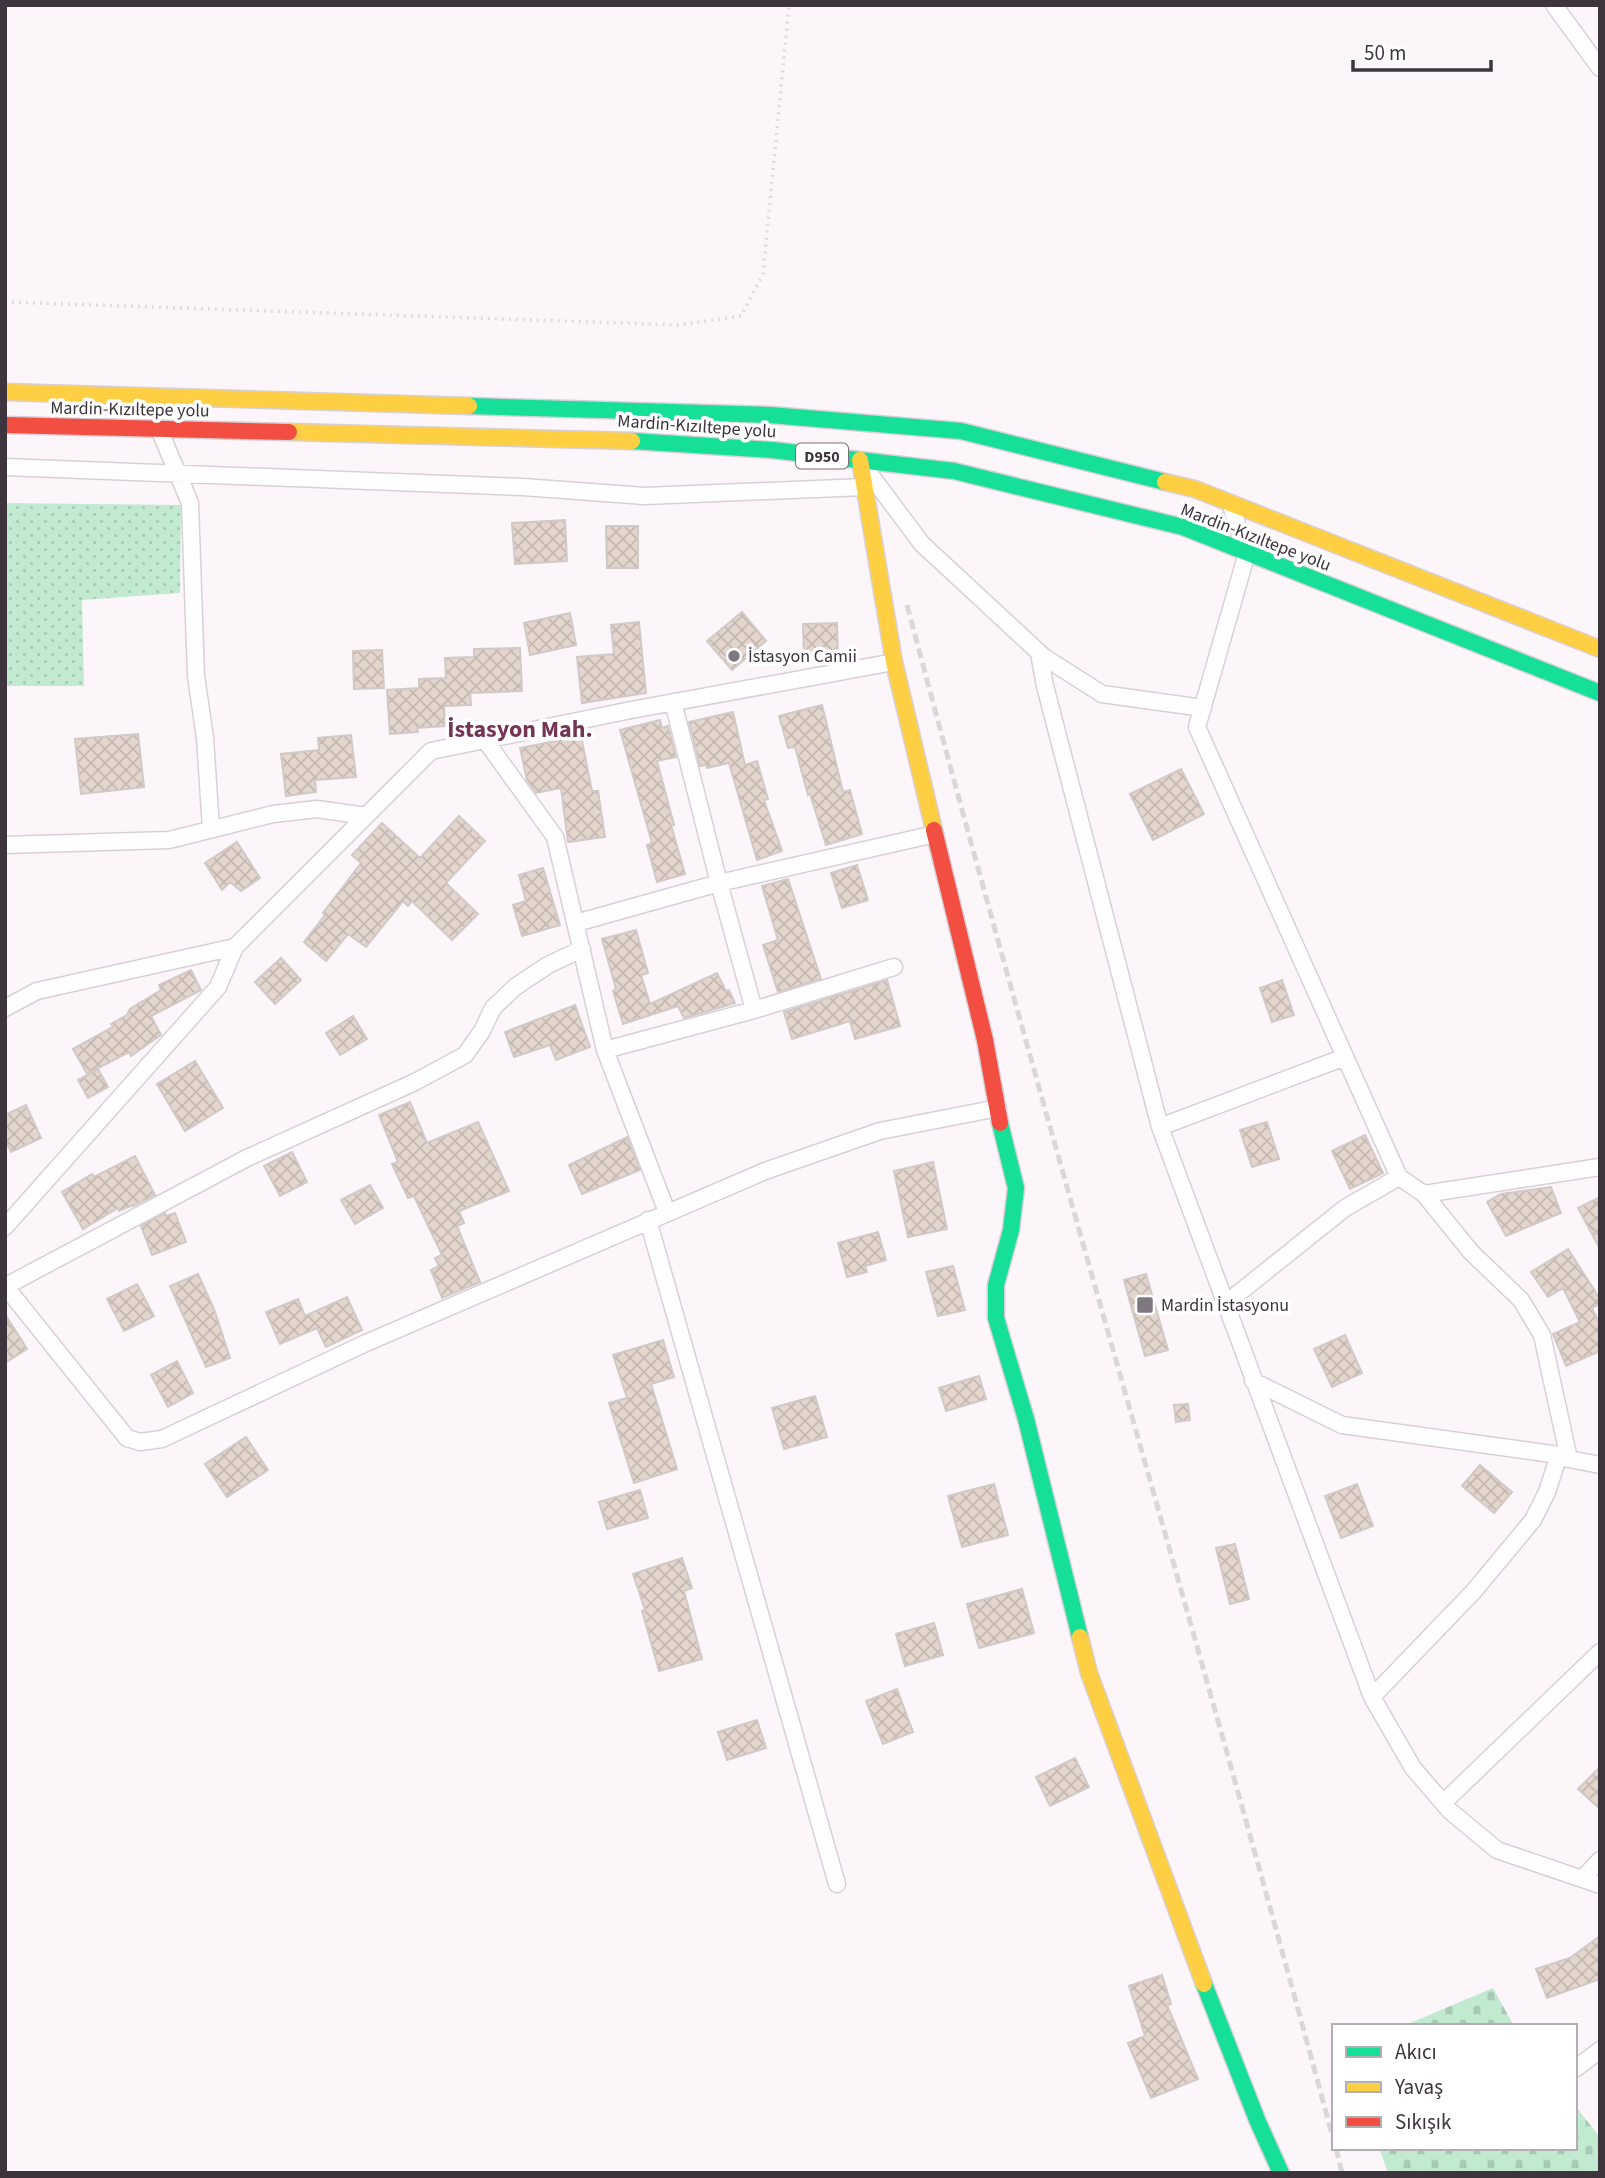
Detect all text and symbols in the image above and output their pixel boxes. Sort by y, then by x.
scale bar [1353,28,1491,72]
text: 50 m [1364,38,1406,68]
street label: Mardin-Kızıltepe yolu [50,396,210,423]
street label: Mardin-Kızıltepe yolu [617,408,777,445]
road number: D950 [796,444,848,468]
street label: Mardin-Kızıltepe yolu [1177,497,1335,578]
place label: İstasyon Camii [748,644,857,669]
marker: İstasyon Camii [726,648,742,664]
district label: İstasyon Mah. [447,712,593,747]
place label: Mardin İstasyonu [1161,1293,1289,1318]
marker: Mardin İstasyonu [1135,1295,1155,1315]
legend [1332,2024,1577,2150]
text: Akıcı [1395,2037,1437,2067]
text: Yavaş [1394,2072,1443,2102]
text: Sıkışık [1395,2107,1452,2137]

